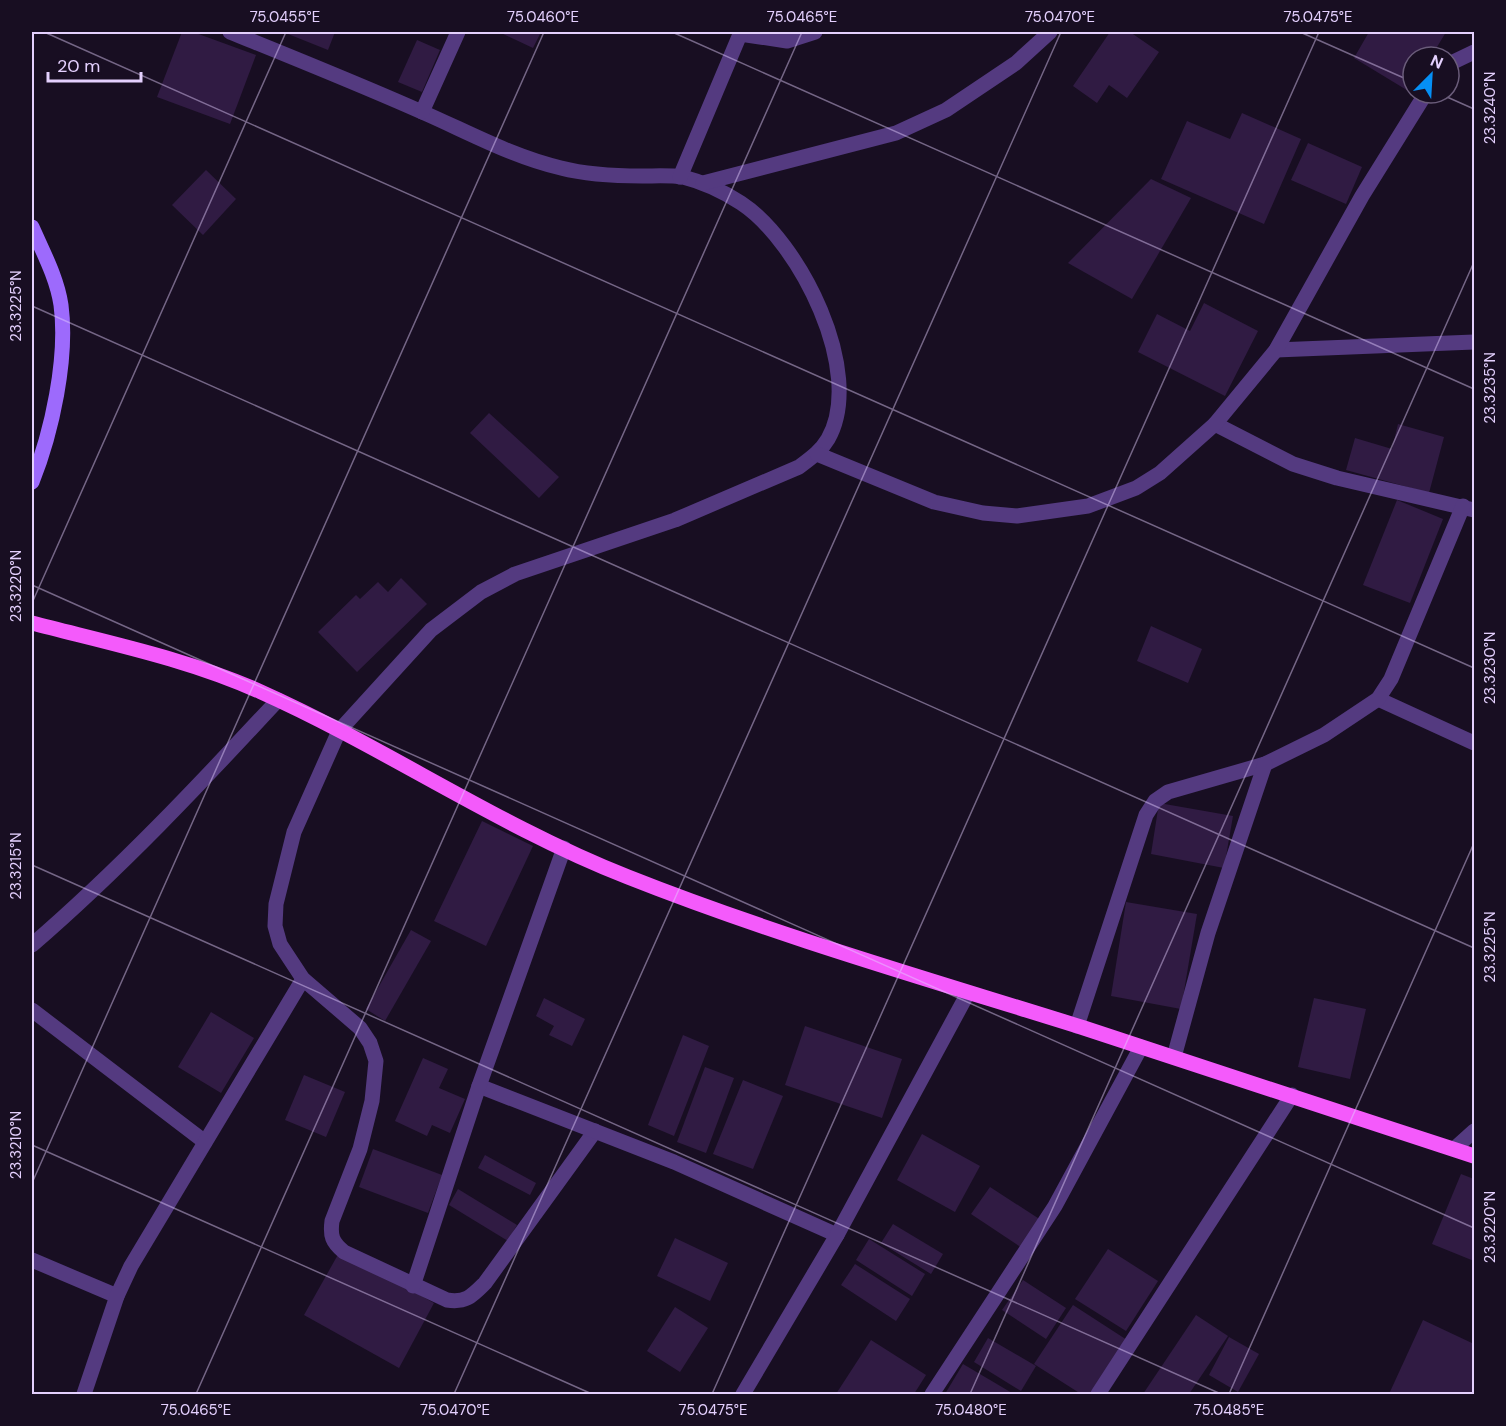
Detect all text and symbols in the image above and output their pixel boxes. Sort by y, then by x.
text: 75.0455°E [250,7,320,27]
text: 75.0460°E [507,7,579,27]
text: 75.0465°E [767,7,837,27]
text: 75.0470°E [1025,7,1095,27]
text: 75.0475°E [1284,7,1352,27]
scale bar [48,45,141,83]
north arrow [1401,45,1461,105]
text: N [1427,50,1446,74]
text: 20 m [57,54,100,78]
text: 23.3240°N [1480,72,1500,144]
text: 23.3225°N [6,270,26,342]
text: 23.3235°N [1480,352,1500,424]
text: 23.3220°N [6,550,26,622]
text: 23.3230°N [1480,632,1500,704]
text: 23.3215°N [6,832,26,900]
text: 23.3225°N [1480,911,1500,983]
text: 23.3210°N [6,1111,26,1179]
text: 23.3220°N [1480,1191,1500,1263]
text: 75.0465°E [161,1400,231,1420]
text: 75.0470°E [420,1400,490,1420]
text: 75.0475°E [679,1400,747,1420]
text: 75.0480°E [935,1400,1007,1420]
text: 75.0485°E [1194,1400,1264,1420]

